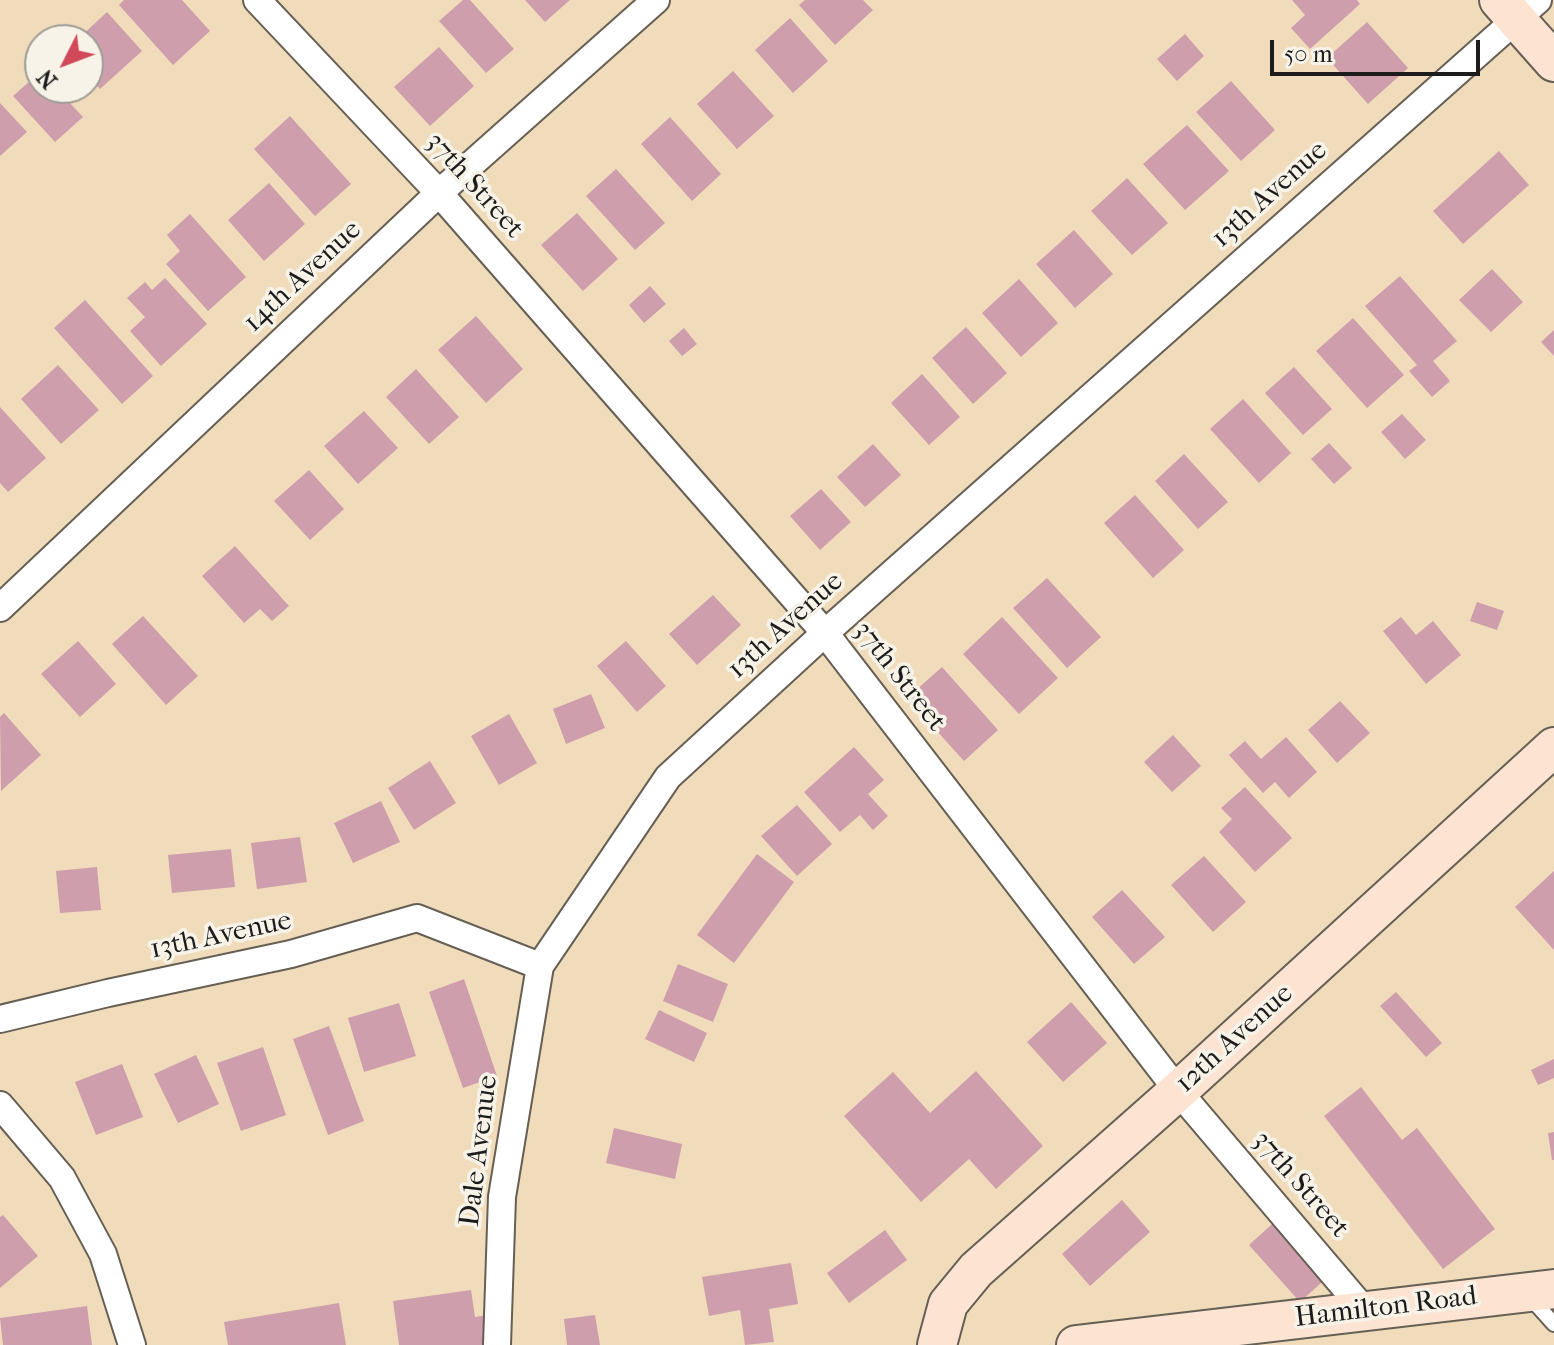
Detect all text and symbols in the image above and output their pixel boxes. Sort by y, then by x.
north arrow [24,24,104,104]
scale bar [1274,24,1484,74]
text: 50 m [1284,40,1333,68]
text: N [32,64,63,94]
street label: 37th Street [418,126,530,246]
street label: 13th Avenue [1205,134,1335,256]
street label: 14th Avenue [237,214,369,340]
street label: 13th Avenue [721,565,851,687]
street label: 37th Street [846,615,952,739]
street label: 13th Avenue [147,905,295,967]
street label: 12th Avenue [1169,978,1301,1100]
street label: Dale Avenue [454,1073,506,1229]
street label: 37th Street [1244,1125,1356,1245]
street label: Hamilton Road [1293,1280,1479,1336]

